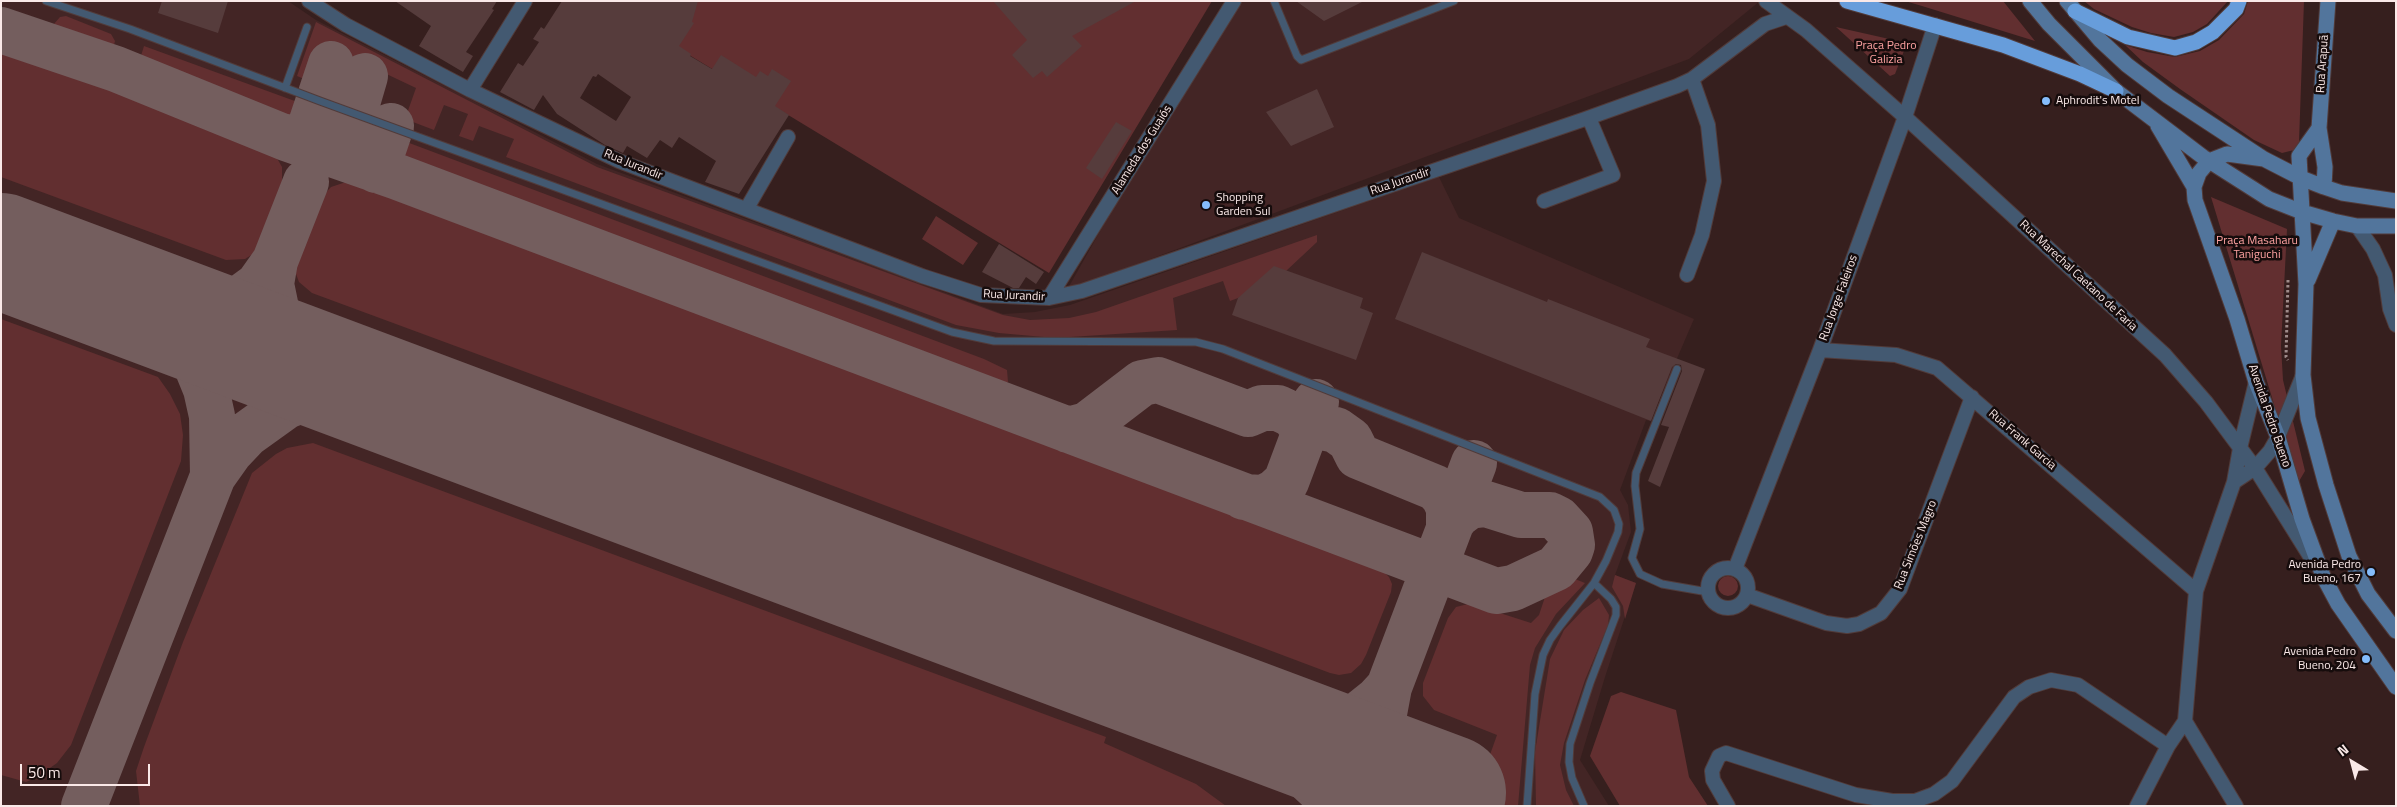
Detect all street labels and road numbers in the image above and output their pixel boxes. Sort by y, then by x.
street label: Rua Arapuã [2314,34,2332,94]
street label: Alameda dos Guaiós [1109,103,1175,197]
street label: Rua Jurandir [602,147,664,183]
street label: Rua Jurandir [1368,165,1432,199]
street label: Rua Marechal Caetano de Faria [2016,218,2140,334]
street label: Rua Jorge Faleiros [1817,253,1861,343]
street label: Rua Jurandir [983,287,1045,305]
street label: Avenida Pedro Bueno [2245,363,2293,469]
street label: Rua Frank Garcia [1985,407,2059,473]
street label: Rua Simões Magro [1892,498,1940,592]

